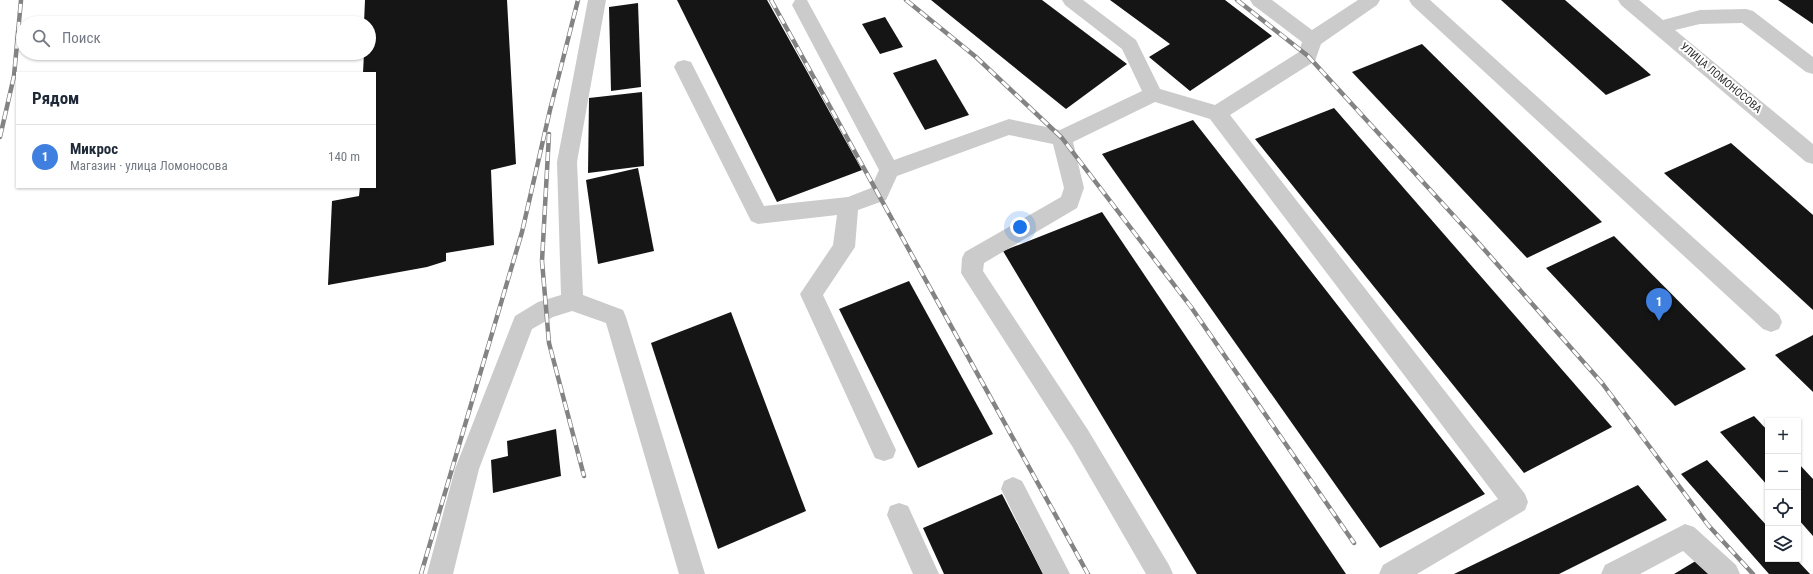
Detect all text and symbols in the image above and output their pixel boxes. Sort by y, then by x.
search box [16,16,376,60]
icon: search [30,27,52,49]
text: Поиск [62,29,101,47]
street label: УЛИЦА ЛОМОНОСОВА [1678,40,1765,116]
text: Рядом [32,88,79,108]
text: Микрос [70,140,118,158]
text: 1 [42,149,48,164]
text: 140 m [328,149,360,164]
text: Магазин · улица Ломоносова [70,158,228,173]
your location [1010,217,1030,237]
pin: 1 [1646,288,1672,321]
map controls [1765,418,1801,562]
button: + [1765,418,1801,454]
button: − [1765,454,1801,490]
button: locate [1765,490,1801,526]
button: layers [1765,526,1801,562]

